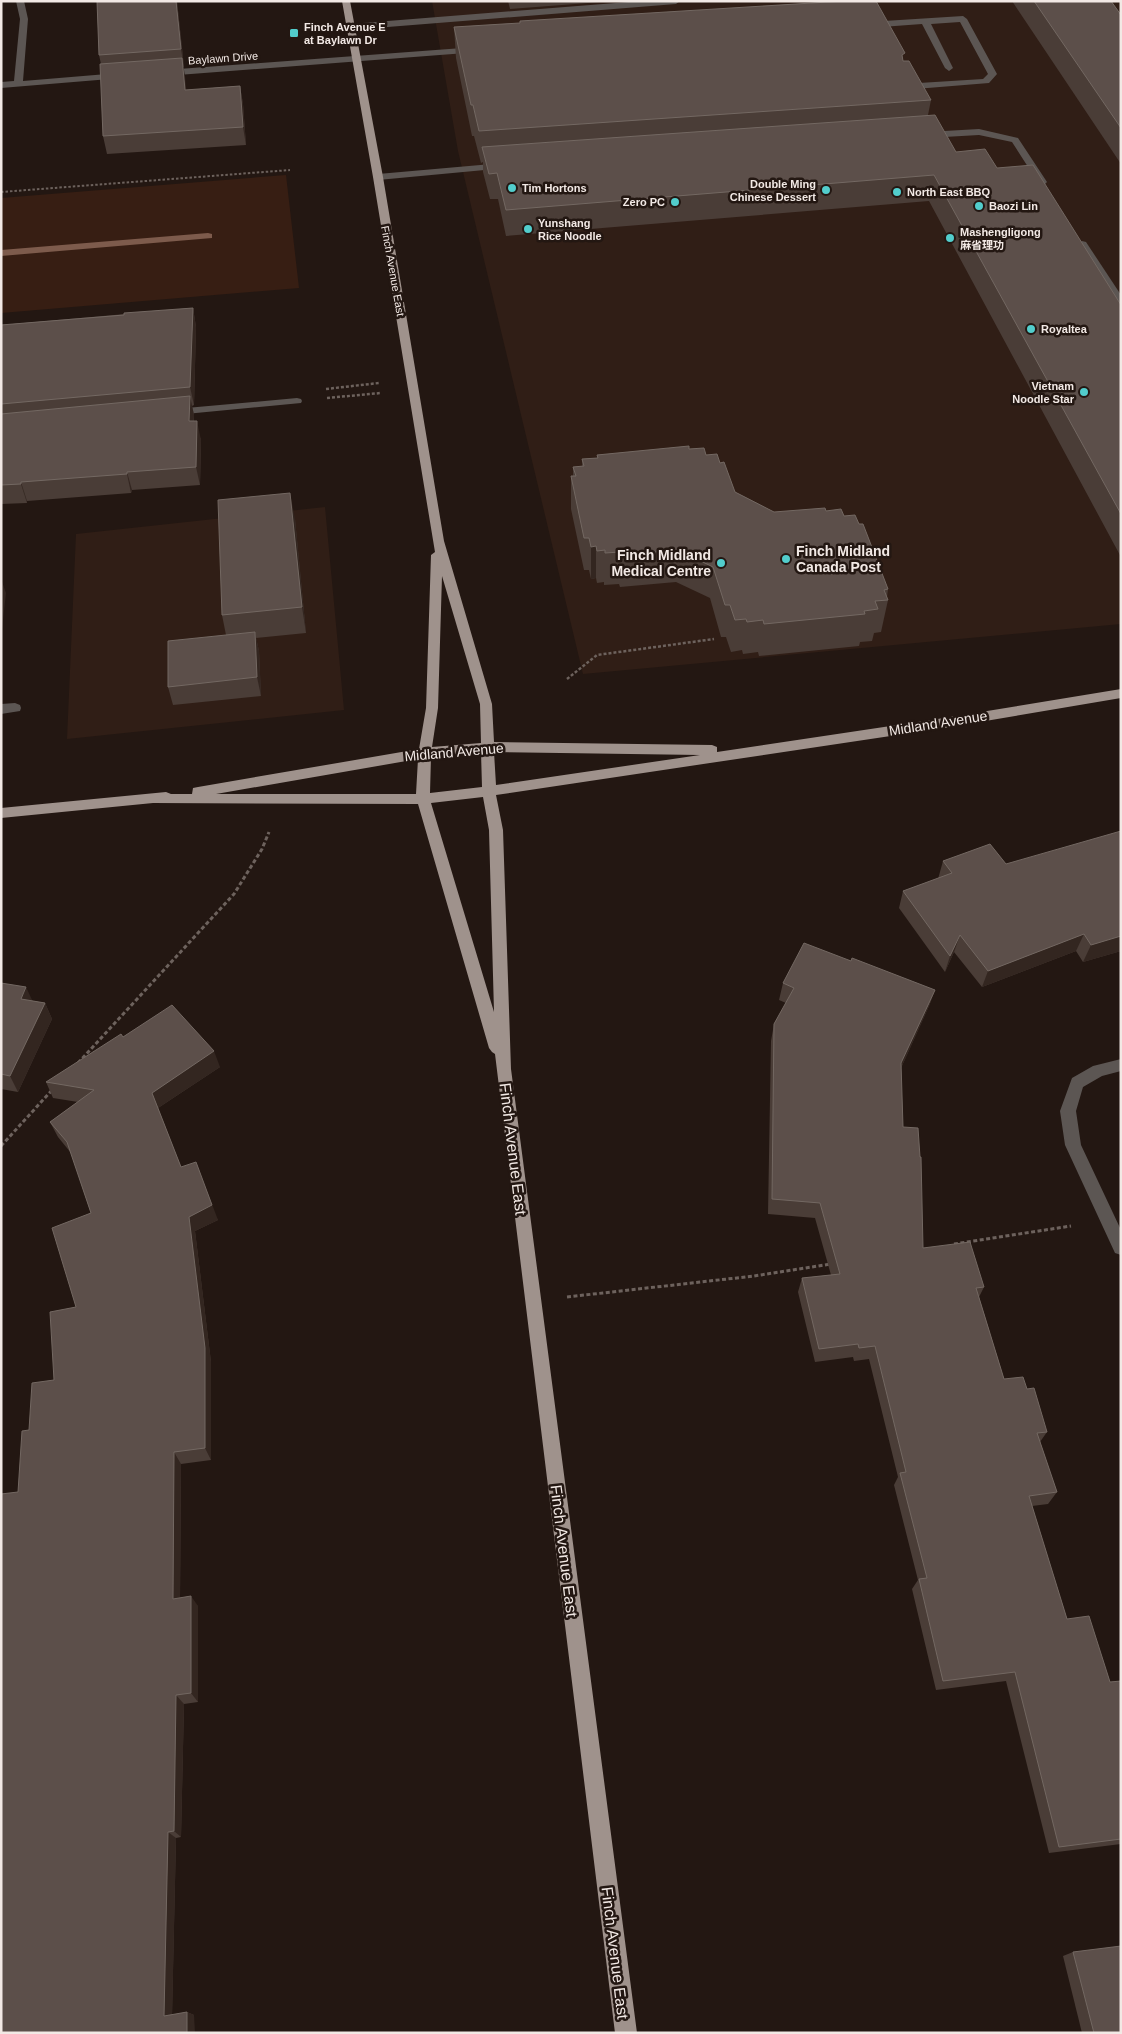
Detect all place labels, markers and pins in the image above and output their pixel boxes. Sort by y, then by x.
place label: Finch Avenue E at Baylawn Dr [304,21,386,46]
marker: Finch Avenue E at Baylawn Dr [288,27,300,39]
place label: Double Ming Chinese Dessert [730,178,816,203]
marker: Tim Hortons [506,182,518,194]
place label: Tim Hortons [522,182,587,194]
marker: Double Ming Chinese Dessert [820,184,832,196]
marker: North East BBQ [891,186,903,198]
place label: North East BBQ [907,186,991,198]
place label: Zero PC [623,196,665,208]
marker: Zero PC [669,196,681,208]
marker: Baozi Lin [973,200,985,212]
place label: Baozi Lin [989,200,1038,212]
place label: Yunshang Rice Noodle [538,217,602,242]
marker: Yunshang Rice Noodle [522,223,534,235]
place label: Mashengligong 麻省理功 [960,226,1041,251]
marker: Mashengligong 麻省理功 [944,232,956,244]
marker: Royaltea [1025,323,1037,335]
place label: Royaltea [1041,323,1088,335]
place label: Vietnam Noodle Star [1012,380,1075,405]
marker: Vietnam Noodle Star [1078,386,1090,398]
place label: Finch Midland Canada Post [796,543,890,575]
place label: Finch Midland Medical Centre [611,547,711,579]
marker: Finch Midland Canada Post [780,553,792,565]
marker: Finch Midland Medical Centre [715,557,727,569]

